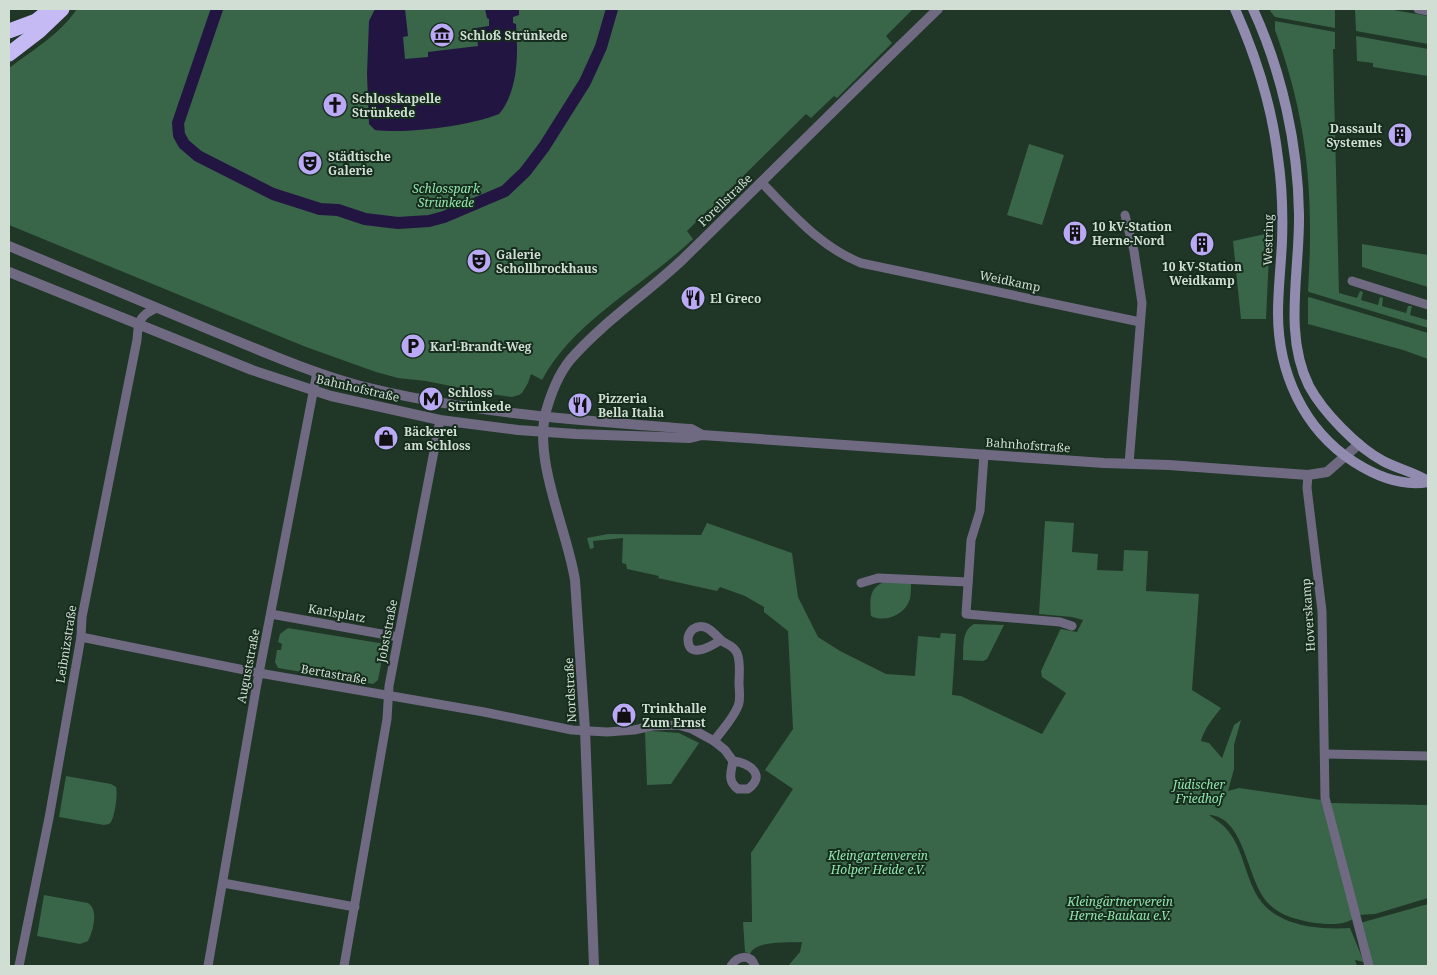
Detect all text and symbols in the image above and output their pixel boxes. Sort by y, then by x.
museum icon: Schloß Strünkede [429,22,455,48]
place label: Schloß Strünkede [460,27,568,44]
place label: Schlosskapelle Strünkede [352,90,441,121]
church icon: Schlosskapelle Strünkede [322,92,348,118]
place label: Dassault Systemes [1326,120,1382,151]
building icon: Dassault Systemes [1387,122,1413,148]
place label: Städtische Galerie [328,148,391,179]
theatre icon: Städtische Galerie [297,150,323,176]
street label: Forellstraße [694,170,756,230]
park label: Schlosspark Strünkede [412,180,481,211]
street label: Westring [1259,214,1277,266]
place label: 10 kV-Station Herne-Nord [1092,218,1172,249]
building icon: 10 kV-Station Herne-Nord [1062,220,1088,246]
building icon: 10 kV-Station Weidkamp [1189,231,1215,257]
place label: Galerie Schollbrockhaus [496,246,598,277]
theatre icon: Galerie Schollbrockhaus [466,248,492,274]
place label: 10 kV-Station Weidkamp [1162,258,1242,289]
street label: Weidkamp [978,266,1042,296]
restaurant icon: El Greco [680,285,706,311]
place label: El Greco [710,290,761,307]
parking icon: Karl-Brandt-Weg [400,333,426,359]
place label: Karl-Brandt-Weg [430,338,532,355]
street label: Bahnhofstraße [315,370,401,406]
place label: Schloss Strünkede [448,384,511,415]
metro station icon: Schloss Strünkede [418,386,444,412]
place label: Pizzeria Bella Italia [598,390,664,421]
restaurant icon: Pizzeria Bella Italia [567,392,593,418]
place label: Bäckerei am Schloss [404,423,471,454]
shop icon: Bäckerei am Schloss [373,425,399,451]
street label: Bahnhofstraße [985,434,1071,456]
street label: Hoverskamp [1297,578,1319,652]
street label: Jobststraße [372,598,401,665]
street label: Karlsplatz [307,600,367,626]
street label: Leibnizstraße [51,604,81,684]
street label: Auguststraße [232,627,264,705]
street label: Nordstraße [560,657,580,723]
street label: Bertastraße [300,660,368,688]
place label: Trinkhalle Zum Ernst [642,700,707,731]
shop icon: Trinkhalle Zum Ernst [611,702,637,728]
park label: Jüdischer Friedhof [1171,776,1225,807]
park label: Kleingartenverein Holper Heide e.V. [827,847,928,878]
park label: Kleingärtnerverein Herne-Baukau e.V. [1066,893,1173,924]

